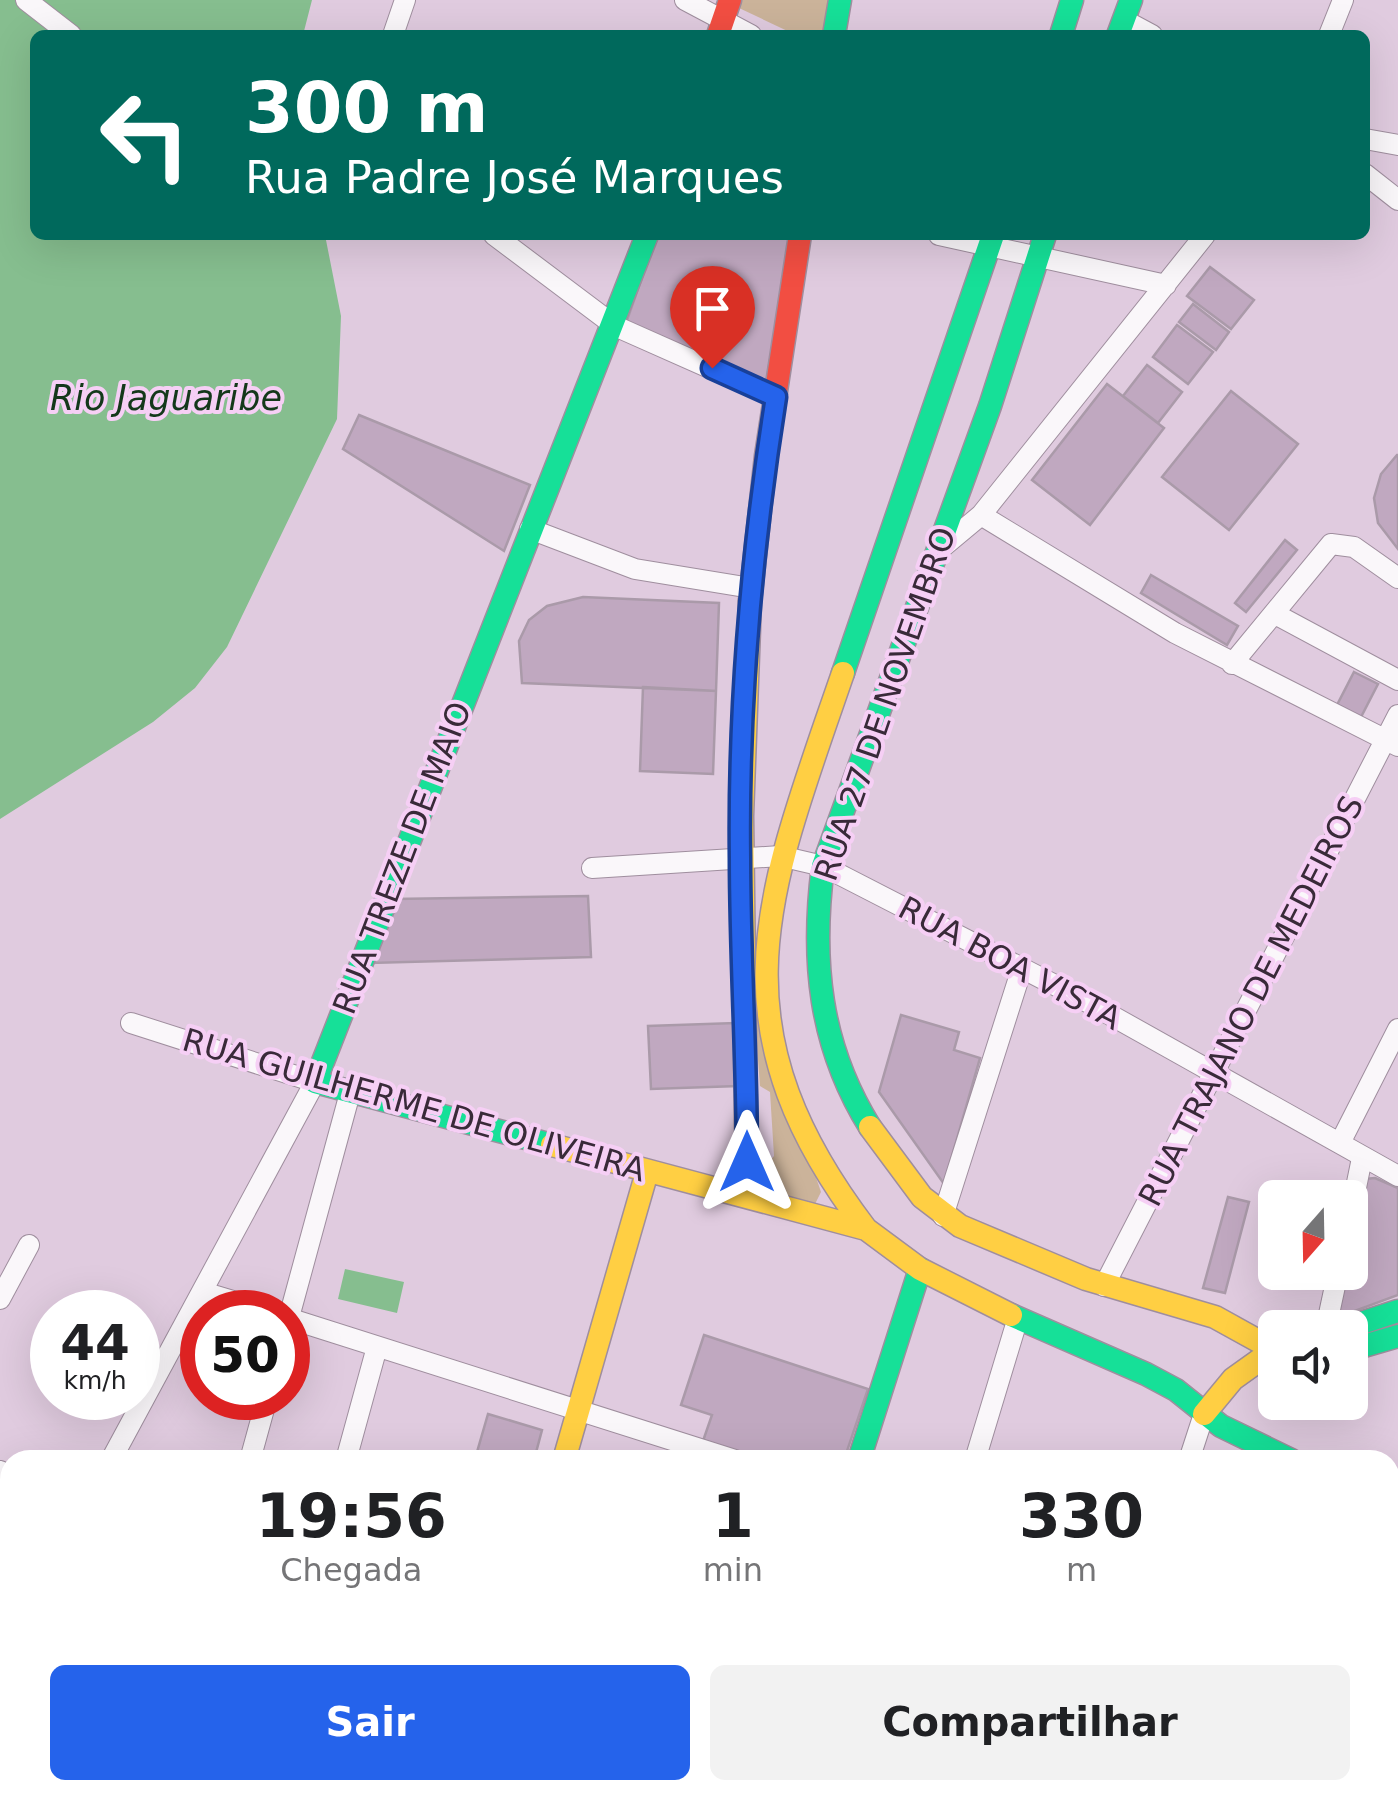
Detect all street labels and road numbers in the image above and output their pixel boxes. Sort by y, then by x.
street label: RUA 27 DE NOVEMBRO [807,522,963,886]
street label: RUA TREZE DE MAIO [325,697,479,1019]
street label: RUA TRAJANO DE MEDEIROS [1131,790,1371,1212]
street label: RUA BOA VISTA [892,888,1128,1038]
street label: RUA GUILHERME DE OLIVEIRA [178,1021,650,1189]

